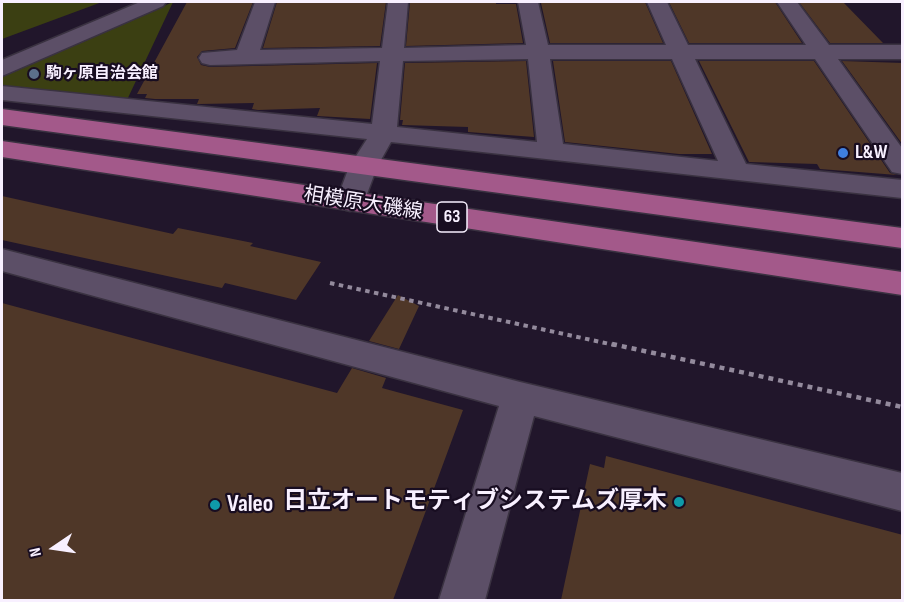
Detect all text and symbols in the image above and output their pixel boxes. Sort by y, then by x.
place label: 駒ヶ原自治会館 [46,64,158,84]
marker: 駒ヶ原自治会館 [27,67,41,81]
place label: L&W [855,141,887,165]
marker: L&W [836,146,850,160]
street label: 相模原大磯線 [302,183,424,225]
road number: 63 [437,202,467,232]
place label: 日立オートモティブシステムズ厚木 [283,488,667,516]
place label: Valeo [227,491,273,519]
marker: 日立オートモティブシステムズ厚木 [672,495,686,509]
marker: Valeo [208,498,222,512]
north arrow [24,518,84,578]
text: N [26,546,46,558]

